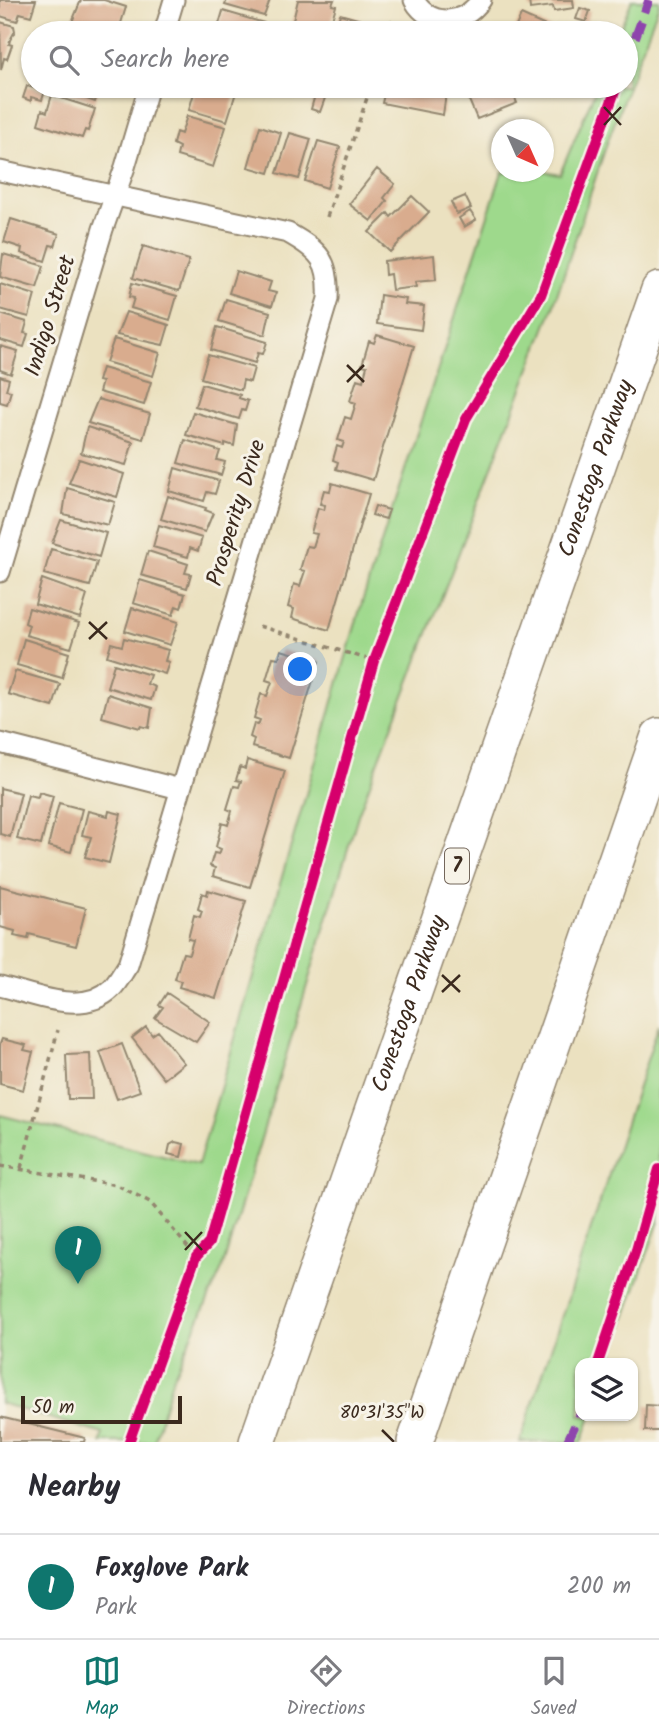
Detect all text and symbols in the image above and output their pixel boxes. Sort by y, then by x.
search box [21,21,638,98]
text: Search here [101,39,229,81]
icon: search [45,41,83,79]
north arrow [491,119,554,182]
street label: Indigo Street [15,250,87,381]
street label: Conestoga Parkway [549,375,644,562]
street label: Prosperity Drive [198,435,276,591]
your location [283,652,317,686]
road number: 7 [445,848,469,884]
street label: Conestoga Parkway [362,910,458,1098]
pin: 1 [55,1226,101,1284]
map controls [575,1358,638,1421]
button: layers [575,1358,638,1421]
scale bar [21,1393,182,1425]
text: 50 m [32,1393,74,1423]
text: 80°31'35"W [340,1399,424,1428]
text: Nearby [28,1464,120,1512]
text: Foxglove Park [95,1548,248,1590]
text: 1 [48,1569,54,1605]
text: 200 m [567,1569,631,1605]
text: Park [95,1590,137,1626]
tab: Map [83,1652,121,1724]
tab: Directions [287,1652,365,1724]
tab: Saved [531,1652,576,1724]

